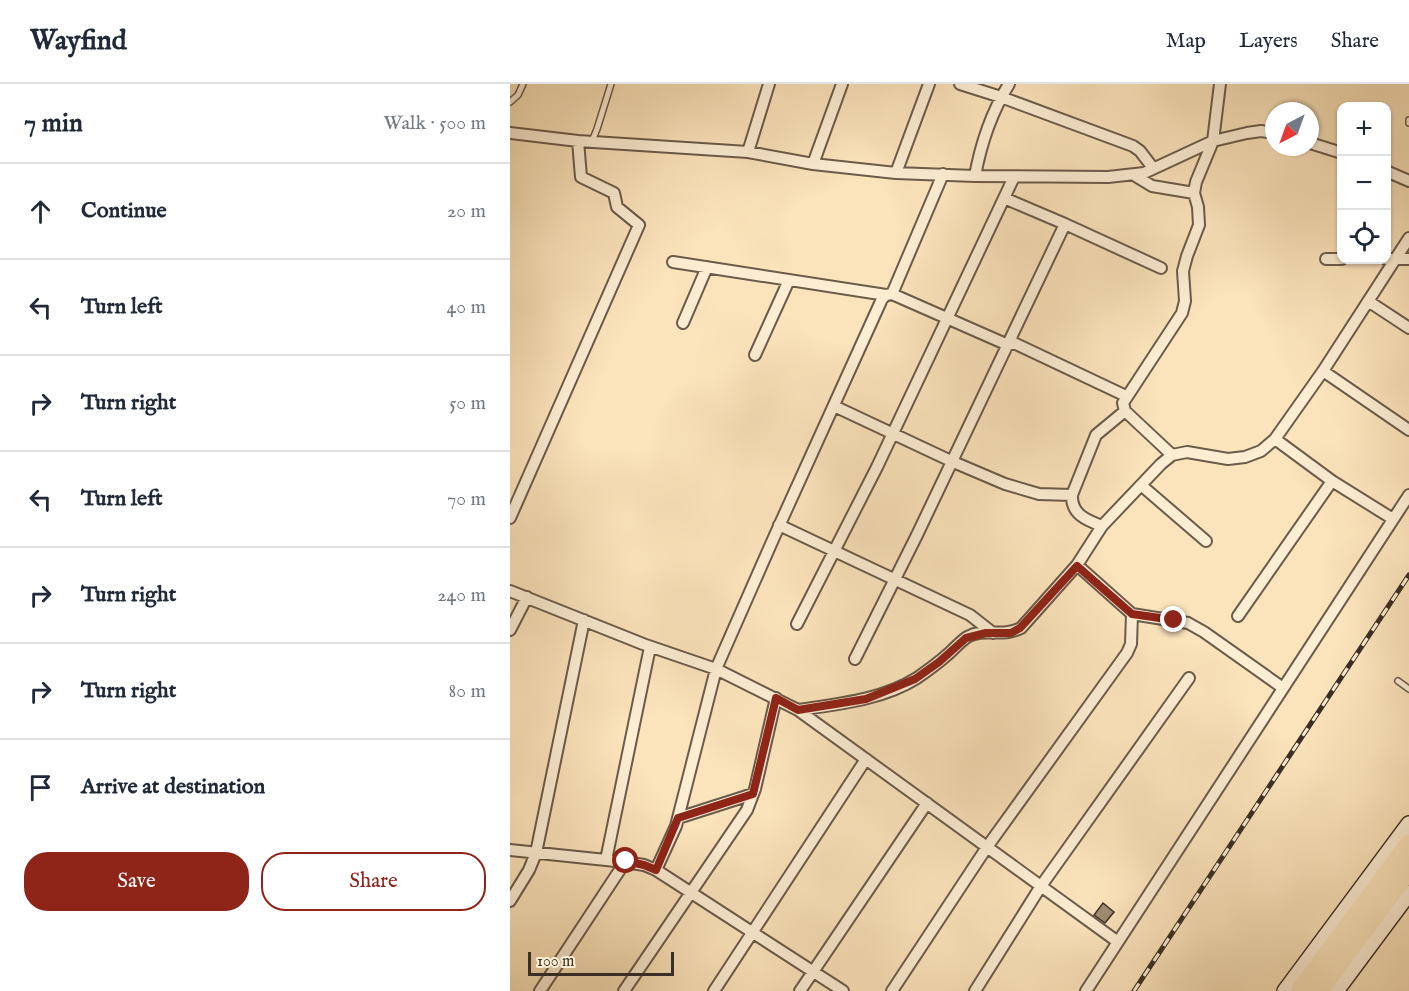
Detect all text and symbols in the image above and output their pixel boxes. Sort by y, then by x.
text: Wayfind [30,24,127,59]
text: Map [1166,28,1206,55]
text: Layers [1239,28,1298,55]
text: Share [1331,28,1379,55]
north arrow [1265,102,1319,156]
map controls [1337,102,1391,264]
button: + [1337,102,1391,156]
text: 7 min [24,107,83,140]
text: Walk · 500 m [384,111,486,136]
button: − [1337,156,1391,210]
icon: ahead [24,195,57,228]
text: Continue [81,197,167,225]
text: 20 m [447,199,486,224]
button: locate [1337,210,1391,264]
icon: left [24,291,57,324]
text: Turn left [81,293,163,321]
text: 40 m [447,295,486,320]
icon: right [24,387,57,420]
text: Turn right [81,389,176,417]
text: 50 m [449,391,486,416]
icon: left [24,483,57,516]
text: Turn left [81,485,163,513]
text: 70 m [447,487,486,512]
icon: right [24,579,57,612]
text: Turn right [81,581,176,609]
text: 240 m [437,583,486,608]
route end [1160,606,1186,632]
icon: right [24,675,57,708]
text: Turn right [81,677,176,705]
text: 80 m [449,679,486,704]
icon: arrive [24,771,57,804]
text: Arrive at destination [81,773,265,801]
route start [612,847,638,873]
button: Save [24,852,249,911]
button: Share [261,852,486,911]
scale bar [528,949,674,976]
text: 100 m [537,952,574,972]

